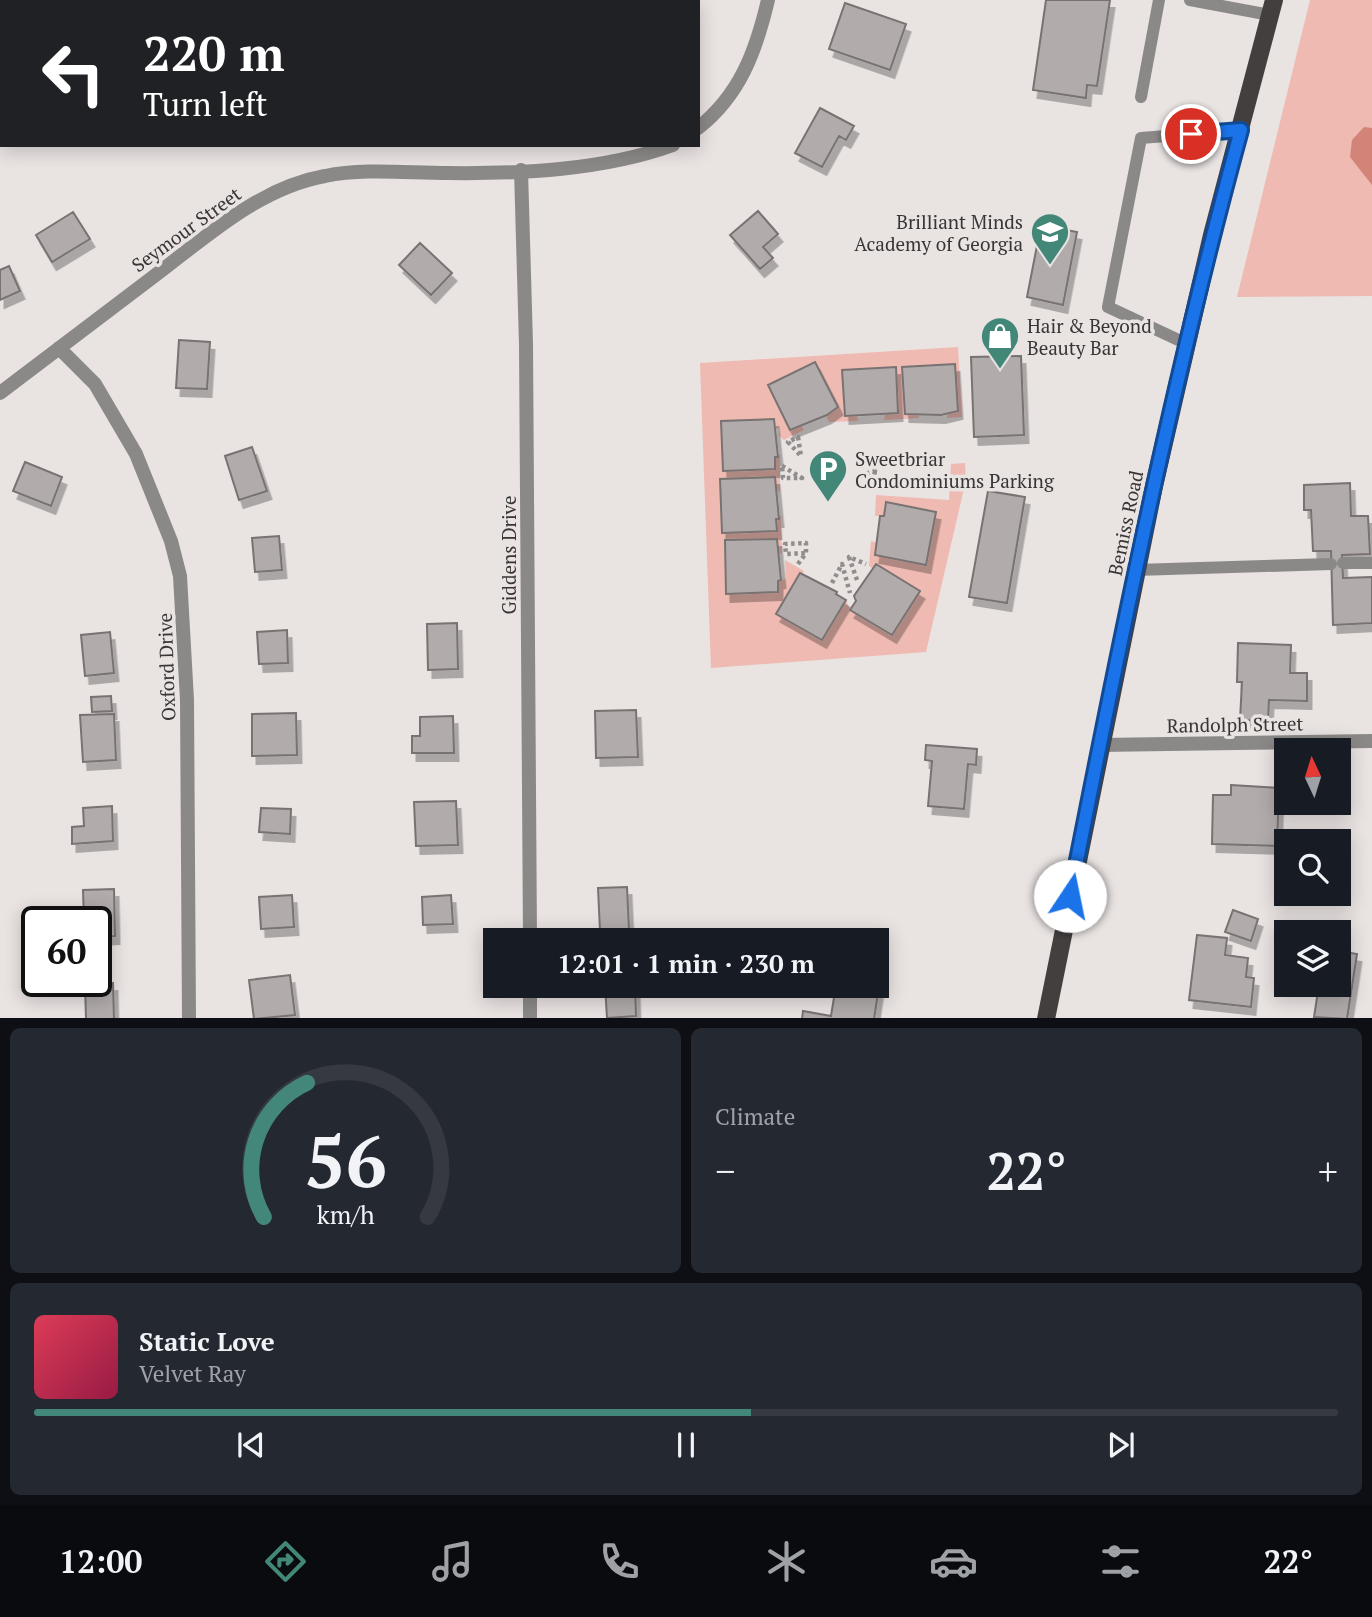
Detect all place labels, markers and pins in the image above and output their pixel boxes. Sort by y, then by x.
pin [1161,104,1221,164]
place label: Brilliant Minds Academy of Georgia [854,209,1023,256]
school or university icon: Brilliant Minds Academy of Georgia [1029,211,1071,266]
place label: Hair & Beyond Beauty Bar [1027,313,1152,360]
shop icon: Hair & Beyond Beauty Bar [979,315,1021,370]
place label: Sweetbriar Condominiums Parking [855,446,1055,493]
parking icon: Sweetbriar Condominiums Parking [807,448,849,503]

